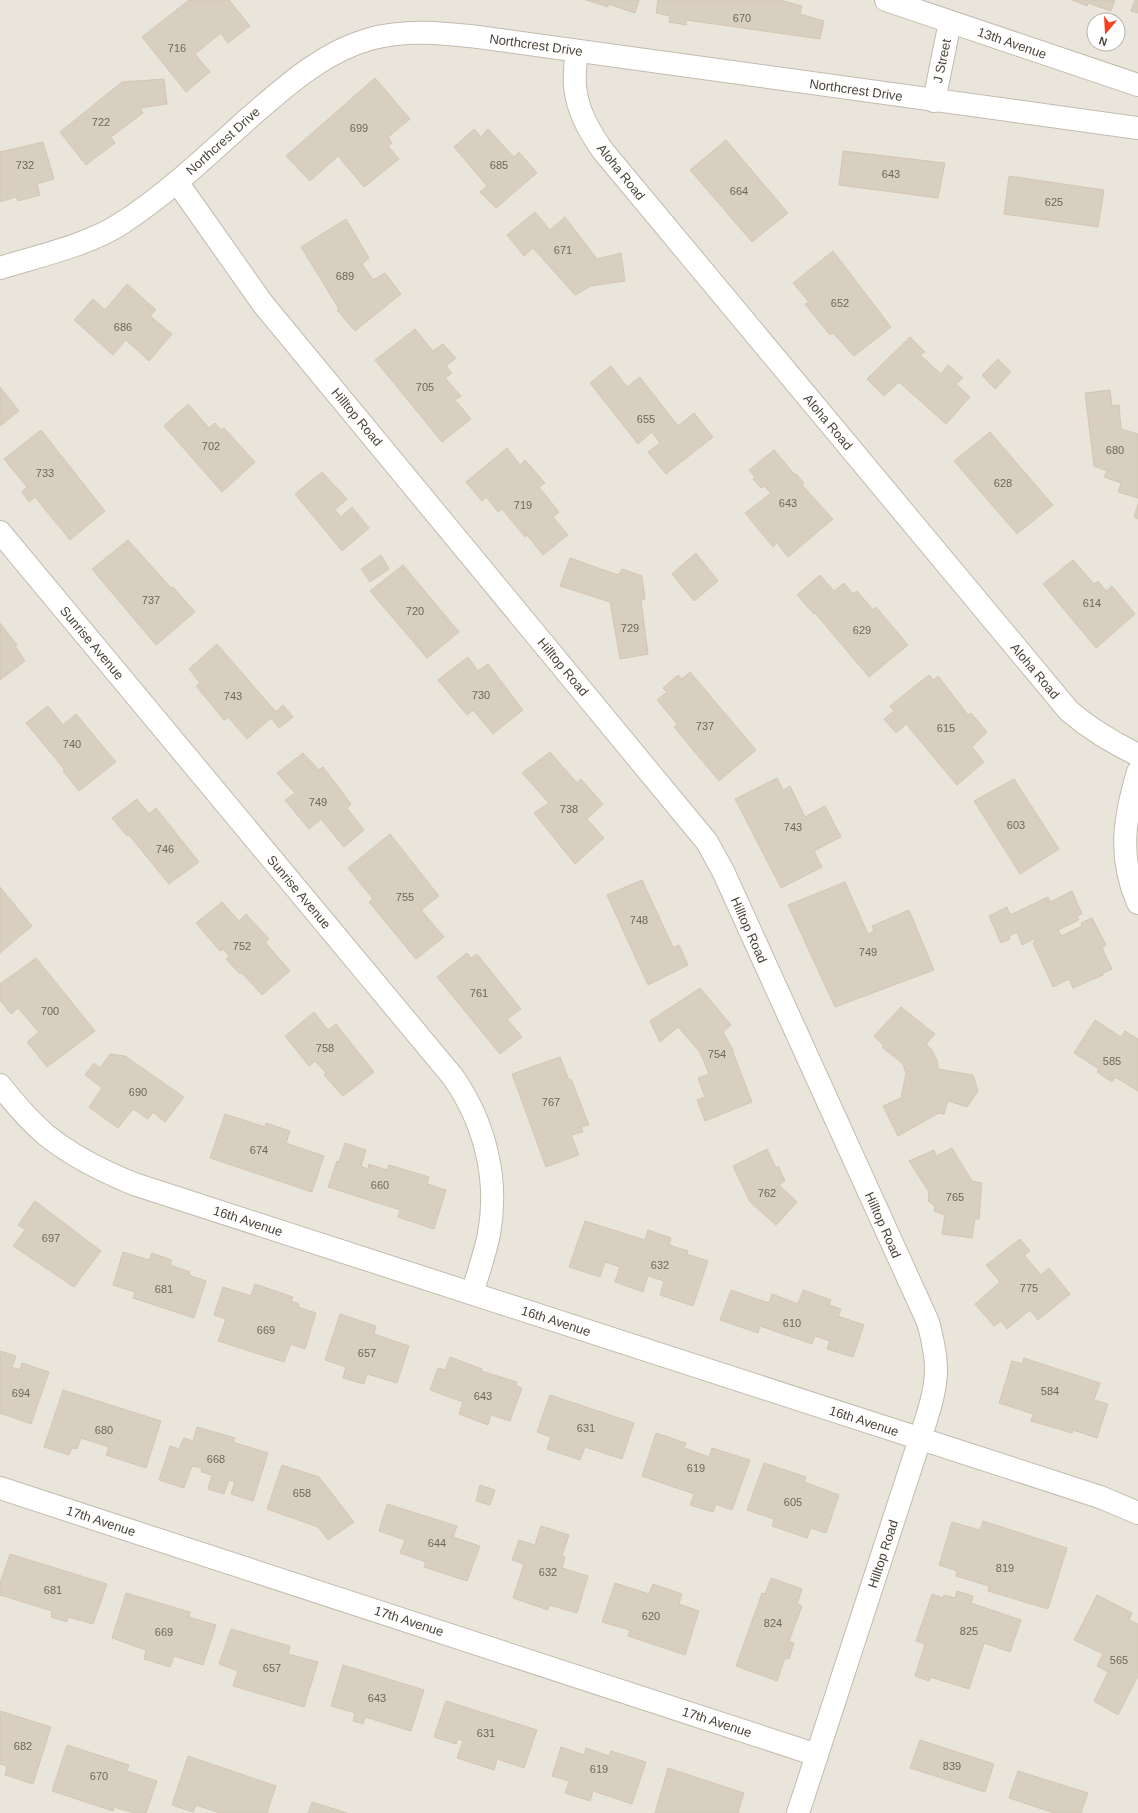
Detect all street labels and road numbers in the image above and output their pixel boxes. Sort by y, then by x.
street label: 13th Avenue [975,24,1049,62]
street label: Northcrest Drive [488,31,584,59]
street label: J Street [930,37,954,84]
street label: Northcrest Drive [808,76,904,104]
street label: Northcrest Drive [183,104,263,178]
street label: Aloha Road [594,141,648,203]
street label: Hilltop Road [328,385,386,449]
street label: Aloha Road [800,391,856,453]
street label: Sunrise Avenue [57,603,127,683]
street label: Hilltop Road [534,635,592,699]
street label: Aloha Road [1007,640,1063,702]
street label: Sunrise Avenue [264,852,334,932]
street label: Hilltop Road [728,895,770,965]
street label: Hilltop Road [862,1190,904,1260]
street label: 16th Avenue [211,1203,285,1239]
street label: 16th Avenue [519,1303,593,1339]
street label: 16th Avenue [827,1403,901,1439]
street label: 17th Avenue [64,1503,138,1539]
street label: Hilltop Road [865,1518,901,1590]
street label: 17th Avenue [372,1603,446,1639]
street label: 17th Avenue [680,1704,754,1740]

